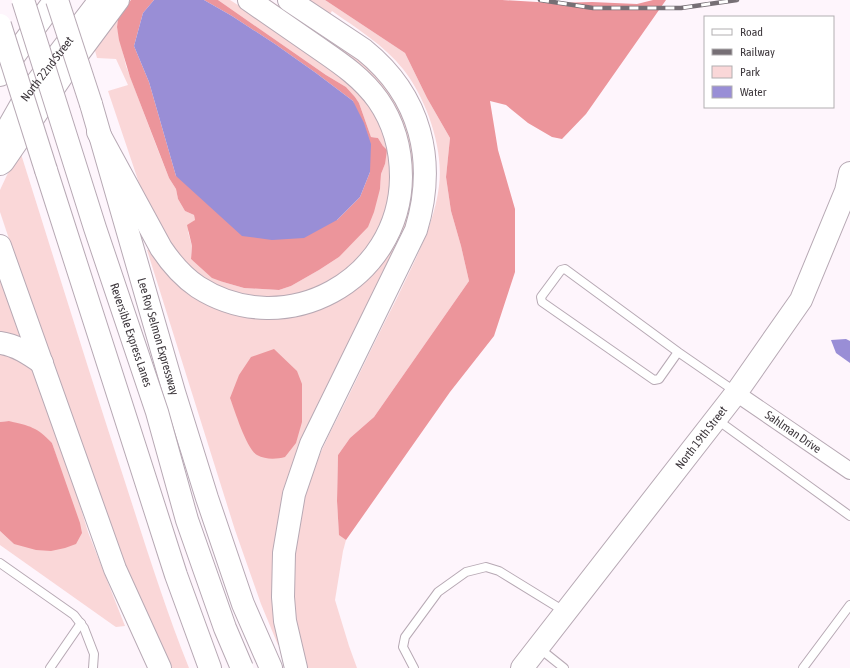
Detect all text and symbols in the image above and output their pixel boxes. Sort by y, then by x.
legend [704,16,834,108]
text: Road [740,25,763,39]
street label: North 22nd Street [18,33,77,104]
text: Railway [740,45,775,59]
text: Park [740,65,761,79]
text: Water [740,85,767,99]
street label: Lee Roy Selmon Expressway [134,276,182,397]
street label: Reversible Express Lanes [107,281,155,389]
street label: North 19th Street [673,403,730,472]
street label: Sahlman Drive [762,408,824,456]

